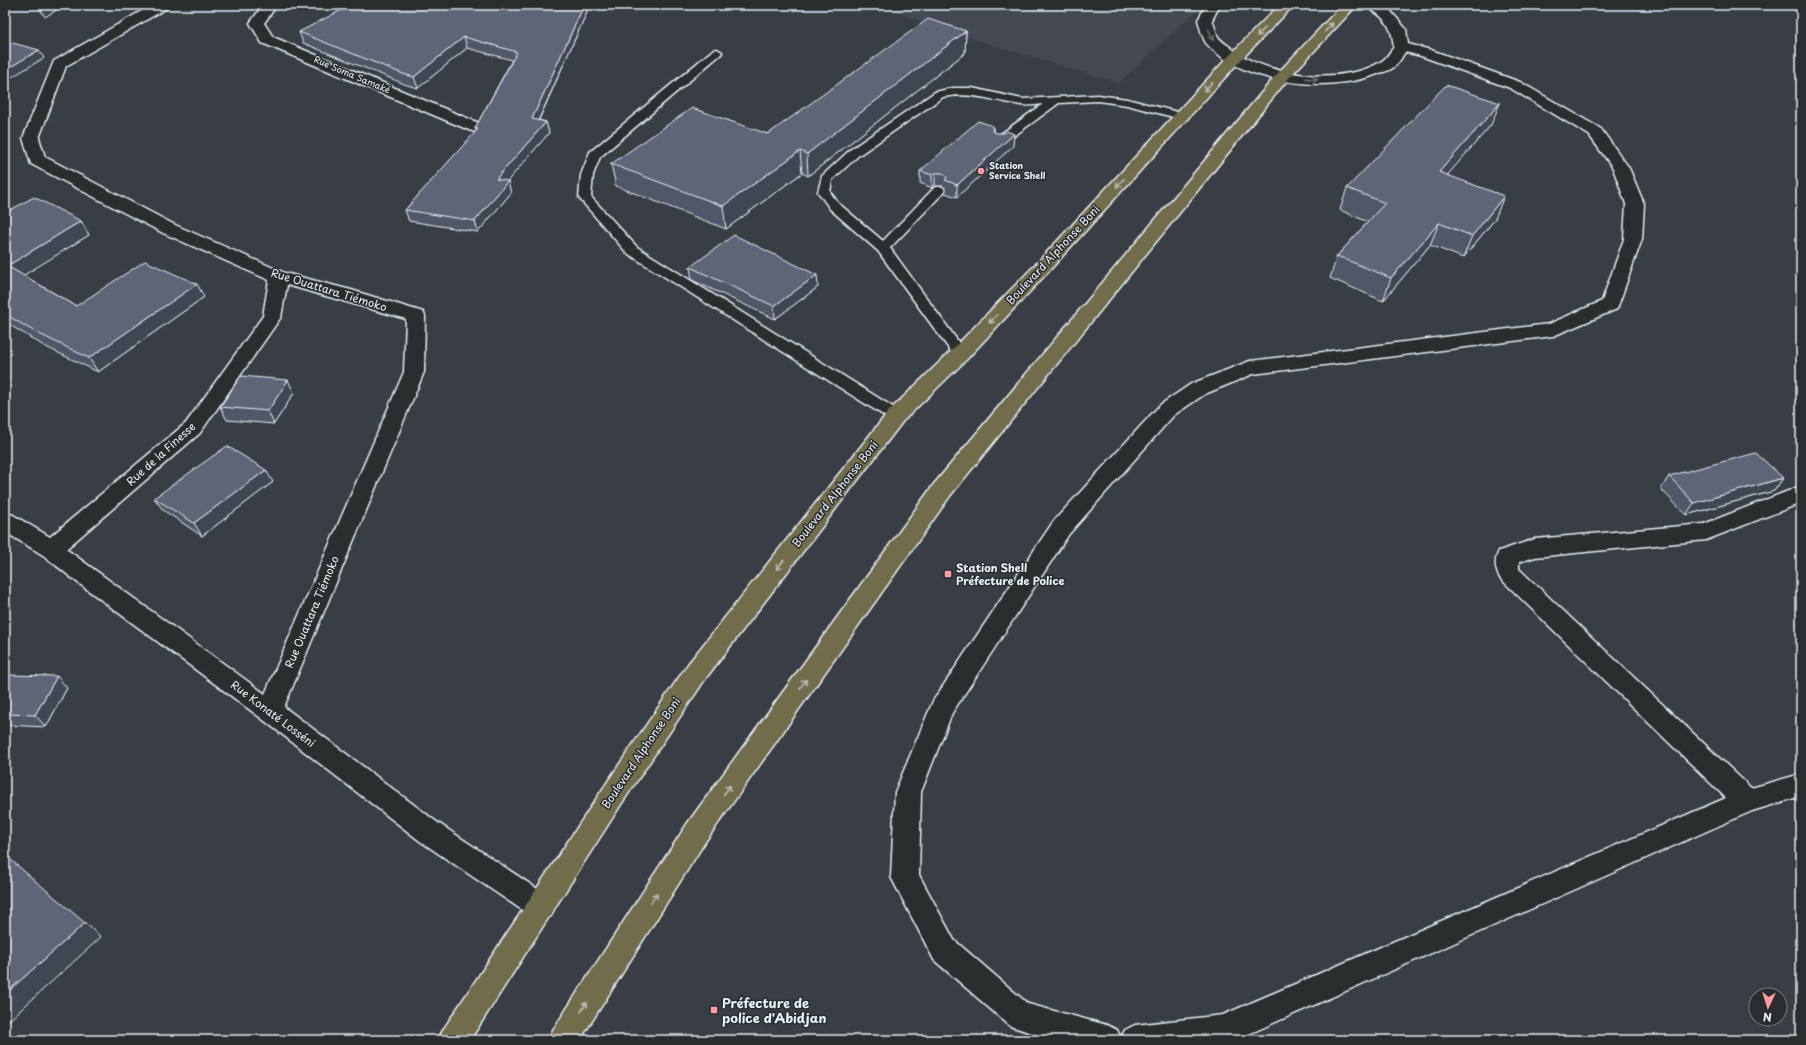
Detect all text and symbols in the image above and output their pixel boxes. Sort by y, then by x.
one-way arrow [1324,22,1334,32]
one-way arrow [1256,27,1266,37]
one-way arrow [1208,29,1215,41]
street label: Rue Soma Samaké [312,52,393,97]
one-way arrow [1305,75,1318,83]
one-way arrow [1204,82,1213,92]
place label: Station Service Shell [989,158,1046,182]
marker: Station Service Shell [976,166,986,176]
one-way arrow [1115,178,1125,188]
street label: Boulevard Alphonse Boni [1002,201,1103,308]
street label: Rue Ouattara Tiémoko [269,264,389,315]
one-way arrow [988,314,998,324]
street label: Rue de la Finesse [122,418,199,489]
street label: Boulevard Alphonse Boni [788,437,882,550]
street label: Rue Ouattara Tiémoko [280,553,343,671]
one-way arrow [775,559,784,570]
place label: Station Shell Préfecture de Police [956,559,1065,589]
marker: Station Shell Préfecture de Police [943,569,953,579]
street label: Rue Konaté Losséni [227,676,319,751]
one-way arrow [799,679,807,690]
street label: Boulevard Alphonse Boni [597,694,684,812]
one-way arrow [723,785,731,796]
one-way arrow [651,892,659,904]
north arrow [1748,987,1788,1027]
place label: Préfecture de police d'Abidjan [722,993,827,1027]
one-way arrow [580,1002,588,1013]
marker: Préfecture de police d'Abidjan [709,1005,719,1015]
text: N [1762,1009,1772,1026]

